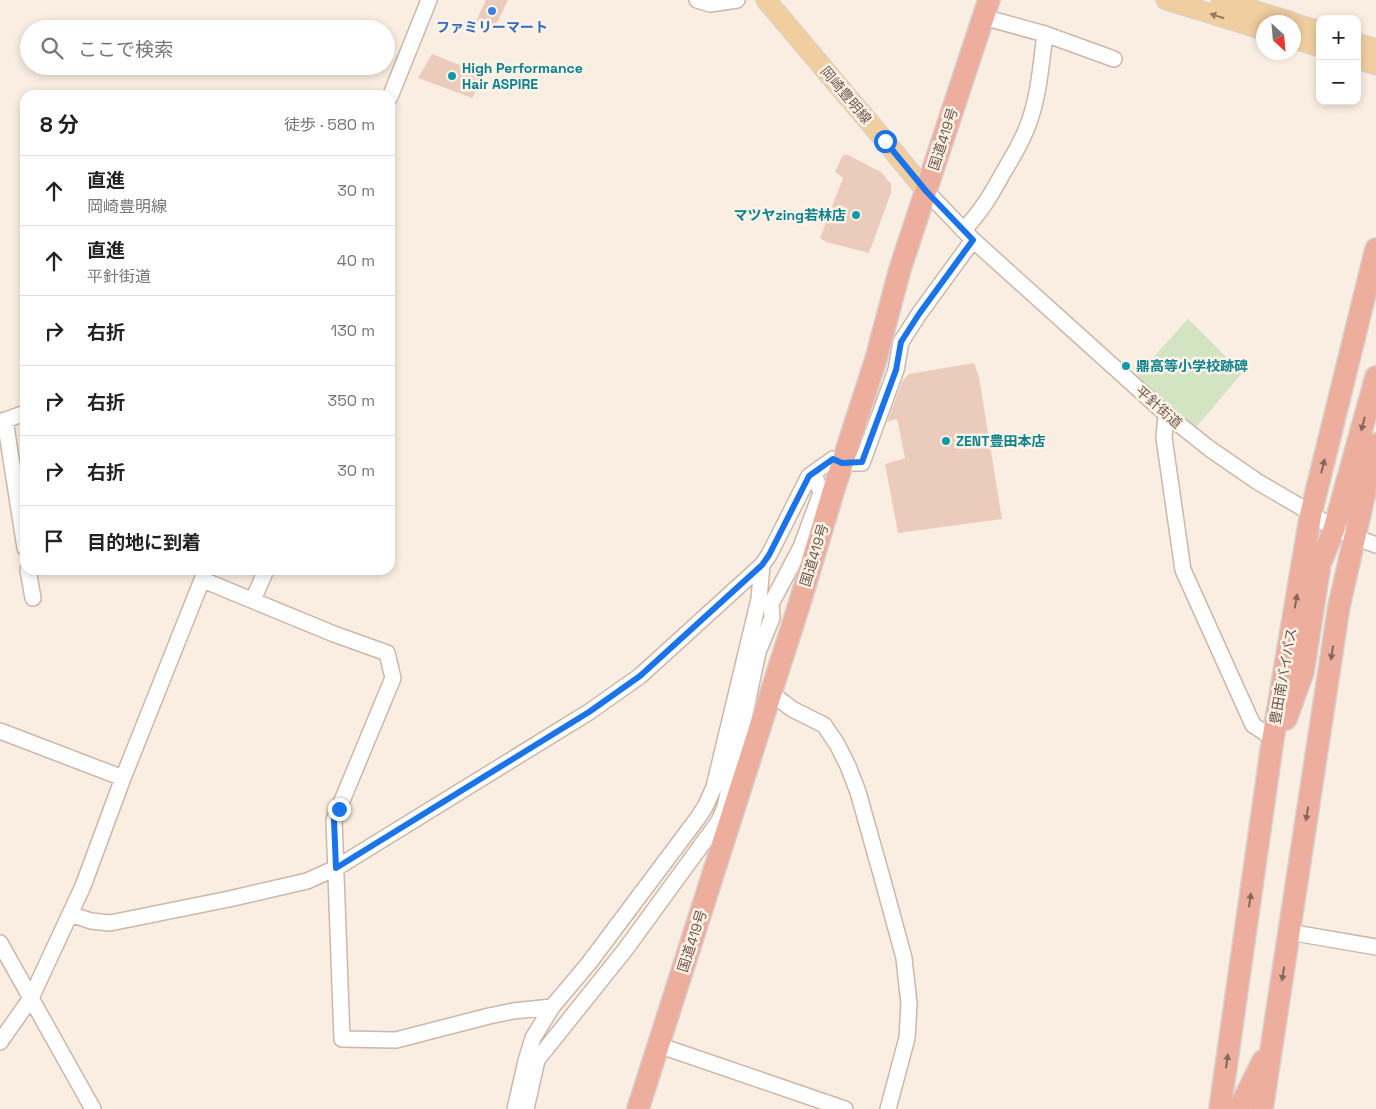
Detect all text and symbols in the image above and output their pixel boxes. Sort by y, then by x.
marker: ファミリーマート [486,5,498,17]
one-way arrow [1209,11,1224,19]
north arrow [1256,15,1301,60]
map controls [1316,15,1361,105]
button: + [1316,15,1361,60]
place label: ファミリーマート [436,18,548,36]
search box [20,20,395,75]
icon: search [38,34,66,62]
text: ここで検索 [78,37,173,62]
place label: High Performance Hair ASPIRE [462,59,583,93]
button: − [1316,60,1361,105]
street label: 岡崎豊明線 [817,62,875,128]
marker: High Performance Hair ASPIRE [446,70,458,82]
street label: 国道419号 [924,105,962,173]
text: 8 分 [40,111,79,138]
text: 徒歩 · 580 m [284,114,375,135]
route start [874,130,897,153]
text: 直進 [87,168,125,193]
icon: ahead [40,177,68,205]
text: 30 m [337,180,375,201]
text: 岡崎豊明線 [87,196,167,217]
place label: マツヤzing若林店 [733,206,846,224]
marker: マツヤzing若林店 [850,209,862,221]
text: 直進 [87,238,125,263]
icon: ahead [40,247,68,275]
text: 40 m [337,250,375,271]
text: 平針街道 [87,266,151,287]
icon: right [40,317,68,345]
text: 右折 [87,320,125,345]
text: 130 m [331,320,375,341]
place label: 鼎高等小学校跡碑 [1136,357,1248,375]
marker: 鼎高等小学校跡碑 [1120,360,1132,372]
street label: 平針街道 [1132,382,1186,432]
icon: right [40,387,68,415]
text: 右折 [87,390,125,415]
text: 350 m [328,390,375,411]
one-way arrow [1359,416,1367,431]
place label: ZENT豊田本店 [956,432,1045,450]
marker: ZENT豊田本店 [940,435,952,447]
icon: right [40,457,68,485]
one-way arrow [1319,458,1327,473]
text: 右折 [87,460,125,485]
text: 30 m [337,460,375,481]
street label: 国道419号 [796,521,832,589]
icon: arrive [40,527,68,555]
text: 目的地に到着 [87,530,201,555]
one-way arrow [1292,593,1300,609]
street label: 豊田南バイパス [1266,626,1300,726]
one-way arrow [1327,646,1335,662]
route end [328,798,351,821]
one-way arrow [1303,806,1311,822]
one-way arrow [1246,891,1254,907]
street label: 国道419号 [673,907,711,975]
one-way arrow [1278,967,1286,983]
one-way arrow [1223,1052,1231,1068]

